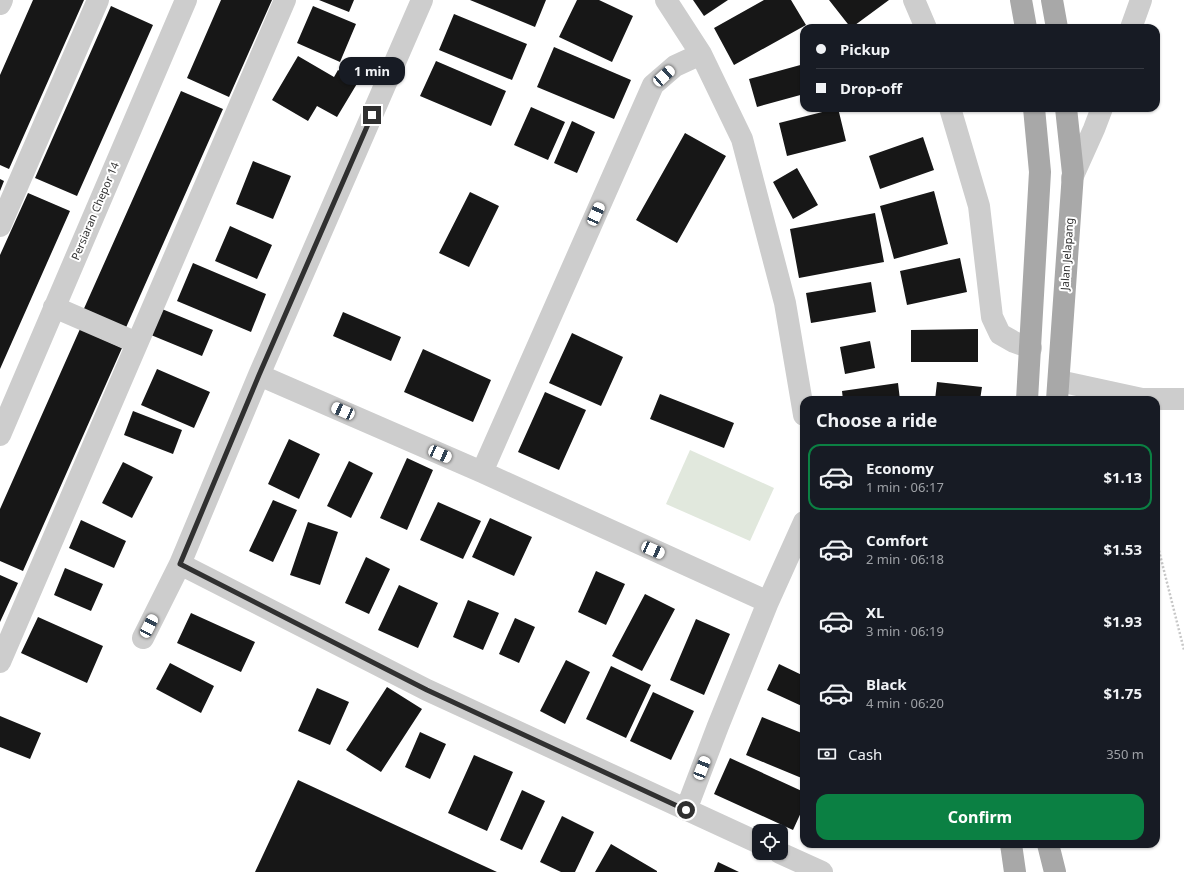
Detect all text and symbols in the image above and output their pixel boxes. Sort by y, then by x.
text: Pickup [840,39,890,59]
callout: 1 min [339,57,405,85]
text: 1 min [354,62,390,80]
car [651,64,677,88]
text: Drop-off [840,78,902,98]
route end [363,106,381,124]
street label: Persiaran Chepor 14 [67,159,122,262]
car [586,201,606,227]
street label: Jalan Jelapang [1056,217,1077,292]
car [330,401,356,421]
text: Choose a ride [816,408,937,432]
car [427,444,453,464]
text: Economy [866,458,934,478]
icon: car [818,459,854,495]
text: $1.13 [1103,467,1142,487]
text: 1 min · 06:17 [866,478,944,496]
text: Comfort [866,530,928,550]
icon: car [818,531,854,567]
text: $1.53 [1103,539,1142,559]
car [640,540,666,560]
text: 2 min · 06:18 [866,550,944,568]
text: XL [866,602,884,622]
icon: car [818,603,854,639]
text: $1.93 [1103,611,1142,631]
car [138,613,160,639]
text: 3 min · 06:19 [866,622,944,640]
text: Black [866,674,906,694]
icon: car [818,675,854,711]
text: $1.75 [1103,683,1142,703]
text: 4 min · 06:20 [866,694,944,712]
icon: cash [816,743,838,765]
text: Cash [848,744,882,764]
text: 350 m [1106,745,1144,763]
car [692,755,712,781]
button: Confirm [816,794,1144,840]
route start [677,801,695,819]
map controls [752,824,788,860]
button: locate [752,824,788,860]

